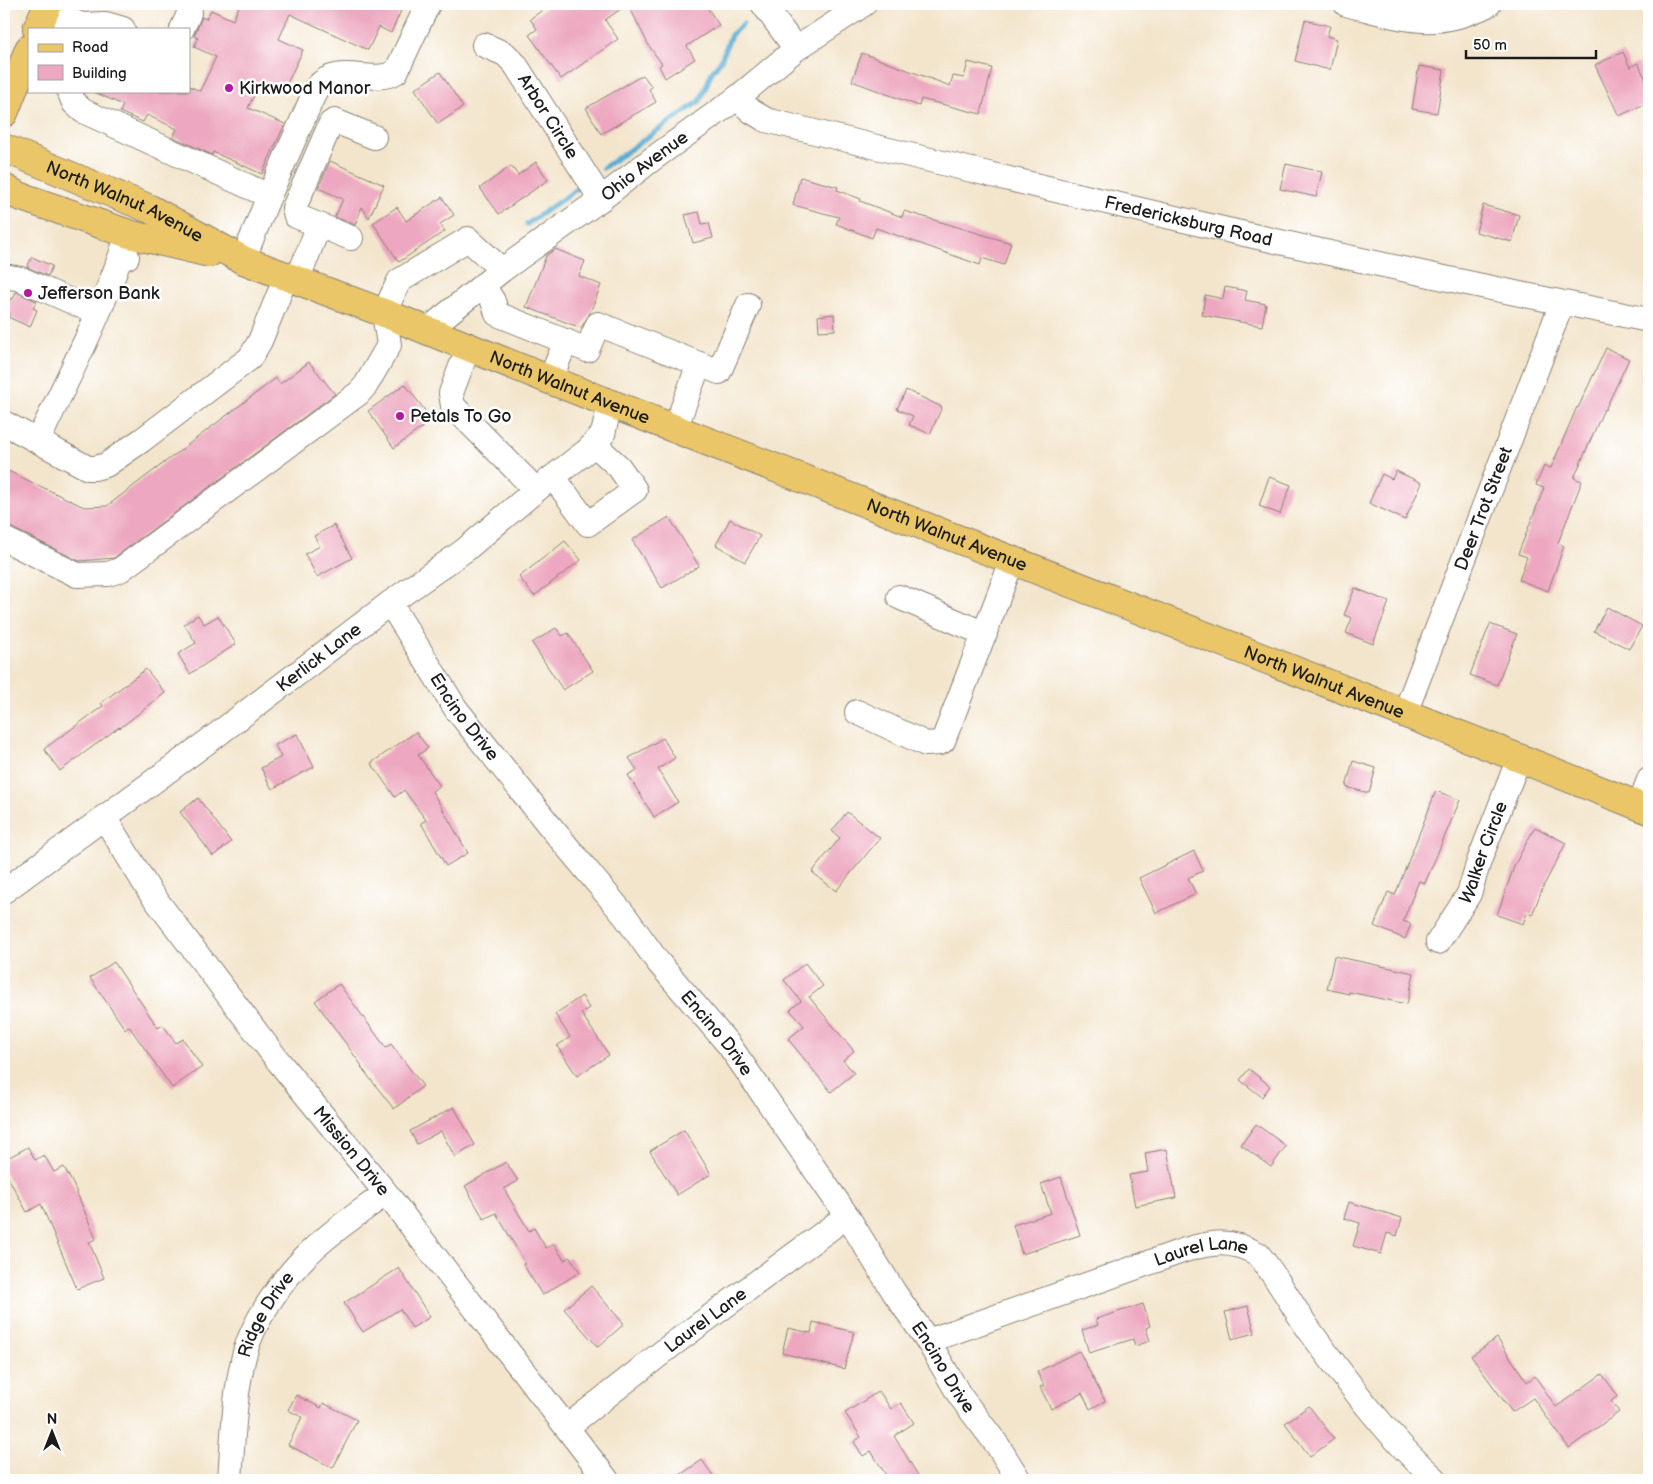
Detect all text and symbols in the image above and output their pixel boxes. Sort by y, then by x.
legend [28,28,190,92]
scale bar [1466,28,1596,60]
text: 50 m [1473,36,1507,55]
text: Road [72,38,108,57]
text: Building [72,64,127,83]
street label: Arbor Circle [513,70,583,163]
place label: Kirkwood Manor [239,78,371,99]
marker: Kirkwood Manor [223,82,235,94]
street label: Ohio Avenue [597,127,693,206]
street label: North Walnut Avenue [43,157,207,247]
street label: Fredericksburg Road [1102,192,1274,251]
place label: Jefferson Bank [38,283,160,304]
marker: Jefferson Bank [22,287,34,299]
street label: North Walnut Avenue [486,347,653,429]
place label: Petals To Go [410,406,511,427]
marker: Petals To Go [394,410,406,422]
street label: Deer Trot Street [1451,443,1517,573]
street label: North Walnut Avenue [863,495,1030,576]
street label: Kerlick Lane [272,619,366,697]
street label: North Walnut Avenue [1241,642,1408,723]
street label: Encino Drive [425,669,503,765]
street label: Walker Circle [1455,798,1512,908]
street label: Encino Drive [676,986,757,1080]
street label: Mission Drive [308,1102,394,1200]
street label: Laurel Lane [1152,1233,1252,1271]
street label: Ridge Drive [234,1267,299,1360]
street label: Laurel Lane [661,1283,751,1358]
street label: Encino Drive [907,1318,979,1418]
north arrow [28,1406,78,1456]
text: N [47,1411,57,1428]

